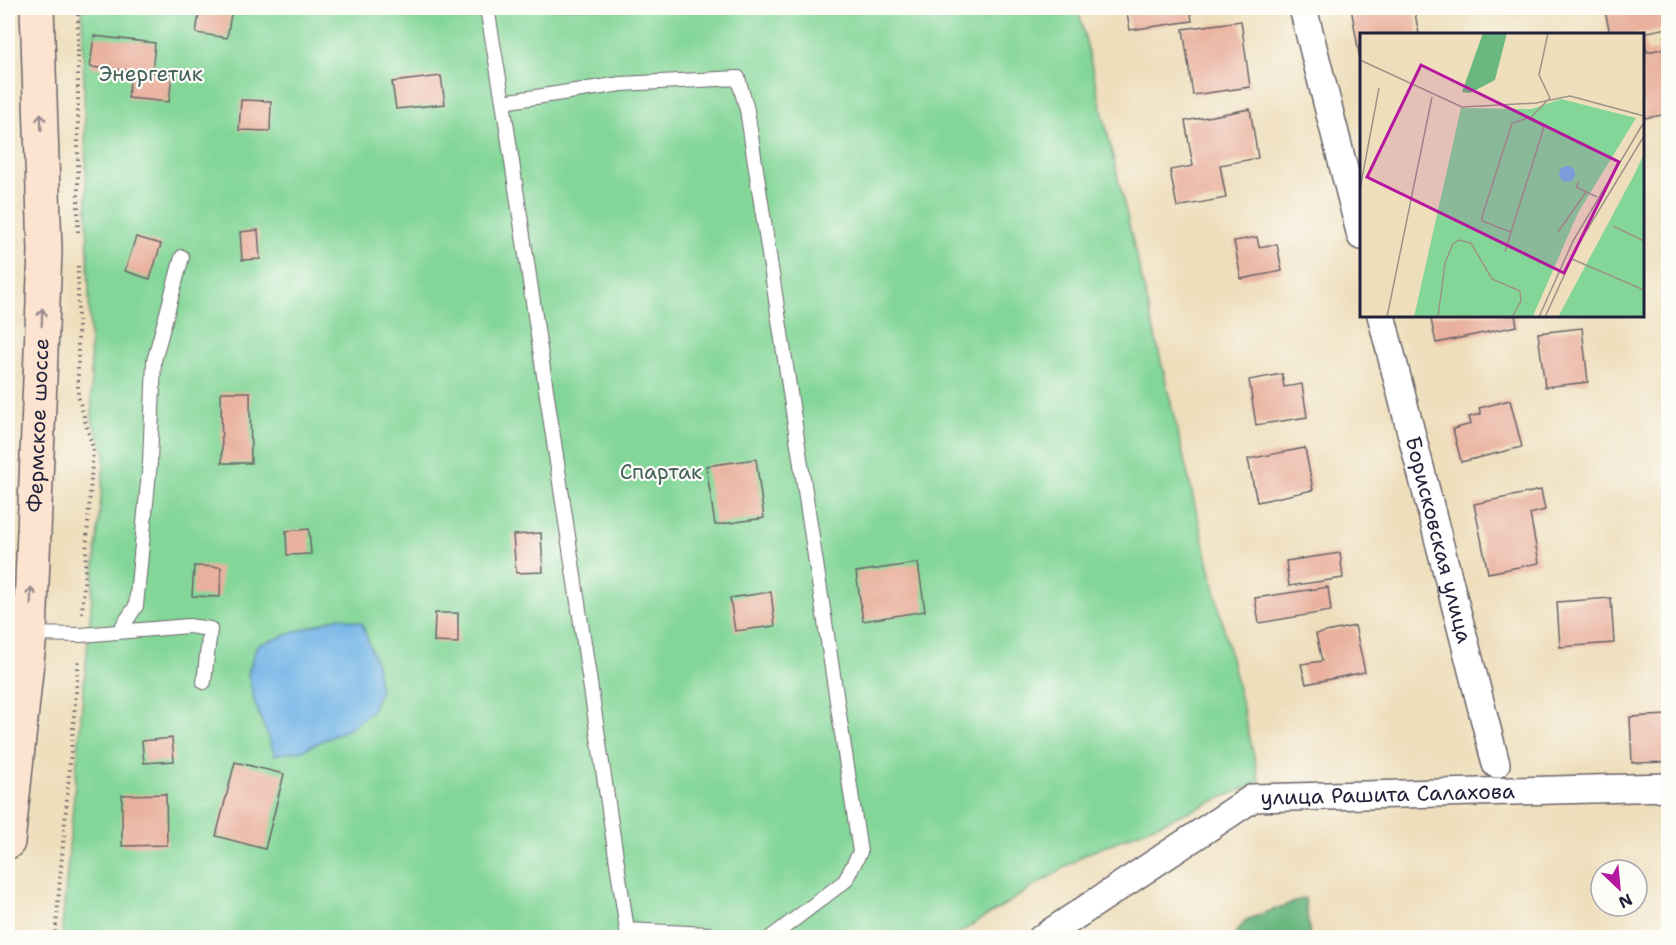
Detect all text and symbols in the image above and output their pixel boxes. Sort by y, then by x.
inset map [1360,33,1643,316]
park label: Энергетик [99,60,203,88]
one-way arrow [35,112,46,132]
one-way arrow [36,307,48,327]
street label: Фермское шоссе [21,338,56,513]
street label: Борисковская улица [1399,433,1479,646]
park label: Спартак [620,458,702,486]
one-way arrow [25,586,37,606]
street label: улица Рашита Салахова [1260,777,1515,812]
north arrow [1589,858,1649,918]
text: N [1615,889,1636,913]

